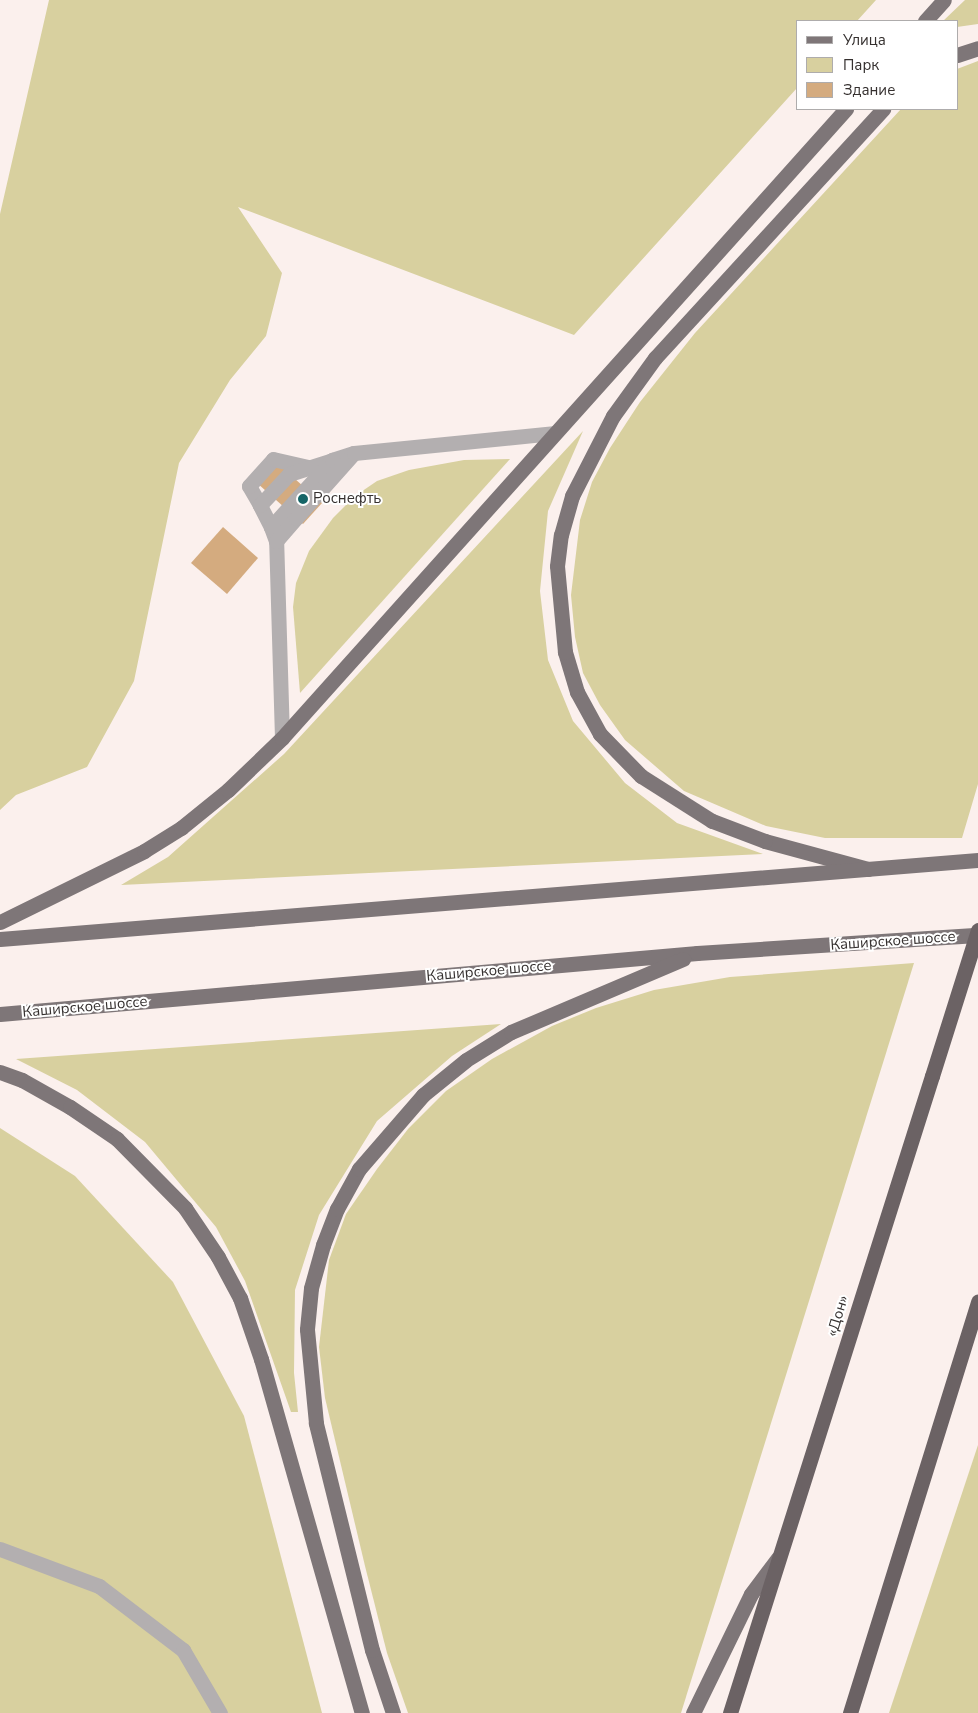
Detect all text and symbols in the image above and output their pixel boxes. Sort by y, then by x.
legend [796,20,958,110]
text: Улица [843,30,886,50]
text: Парк [843,55,879,75]
text: Здание [843,80,895,100]
place label: Роснефть [313,490,381,508]
marker: Роснефть [297,493,309,505]
street label: Каширское шоссе [830,928,956,954]
street label: Каширское шоссе [426,957,552,985]
street label: Каширское шоссе [22,993,148,1021]
street label: «Дон» [823,1293,853,1339]

